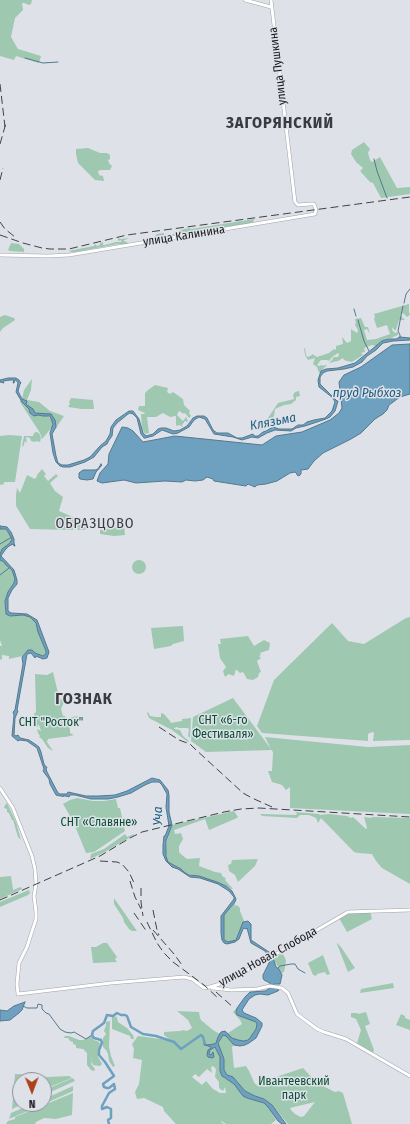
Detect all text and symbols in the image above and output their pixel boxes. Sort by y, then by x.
street label: улица Пушкина [266,26,290,106]
district label: ЗАГОРЯНСКИЙ [226,114,334,134]
street label: улица Калинина [142,222,226,250]
water label: пруд Рыбхоз [333,385,401,401]
water label: Клязьма [249,410,297,434]
district label: ОБРАЗЦОВО [55,516,135,532]
district label: ГОЗНАК [55,690,113,710]
park label: СНТ «6-го Фестиваля» [192,714,254,742]
park label: СНТ "Росток" [19,716,83,730]
water label: Уча [150,806,166,826]
park label: СНТ «Славяне» [61,816,137,830]
street label: улица Новая Слобода [216,924,320,990]
north arrow [12,1072,52,1112]
park label: Ивантеевский парк [258,1075,330,1103]
text: N [29,1097,36,1110]

